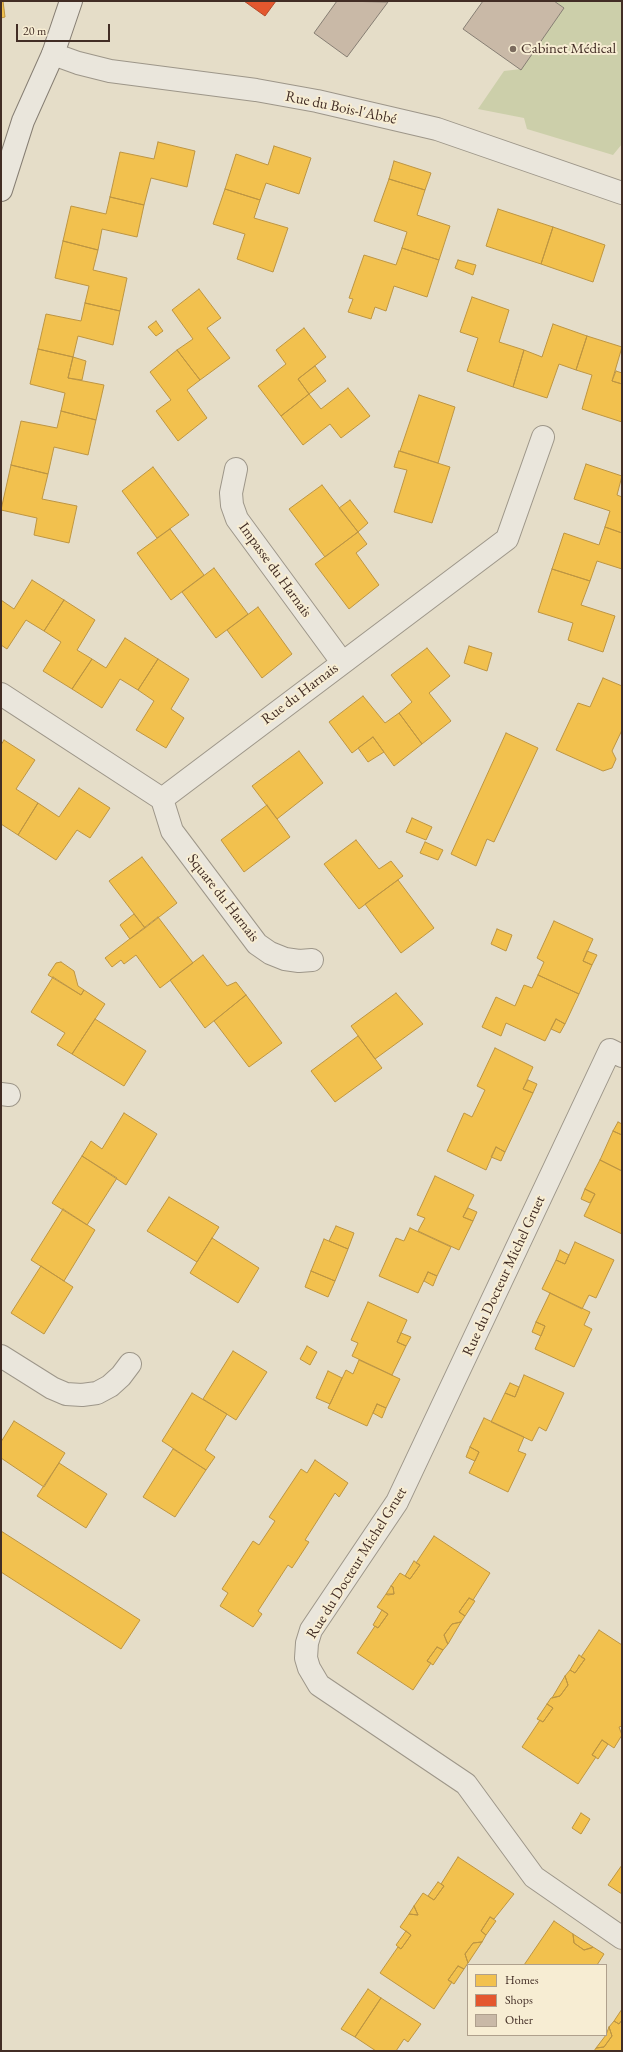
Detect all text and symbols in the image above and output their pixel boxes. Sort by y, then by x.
scale bar [18,16,112,42]
text: 20 m [23,23,46,39]
place label: Cabinet Médical [521,40,616,58]
marker: Cabinet Médical [508,44,518,54]
street label: Rue du Bois-l'Abbé [284,87,398,129]
street label: Impasse du Harnais [235,519,315,621]
street label: Rue du Harnais [258,659,342,729]
street label: Square du Harnais [183,850,263,946]
street label: Rue du Docteur Michel Gruet [459,1193,549,1359]
street label: Rue du Docteur Michel Gruet [303,1484,411,1642]
legend [467,1964,607,2036]
text: Homes [505,1972,539,1988]
text: Shops [505,1992,533,2008]
text: Other [505,2012,533,2028]

